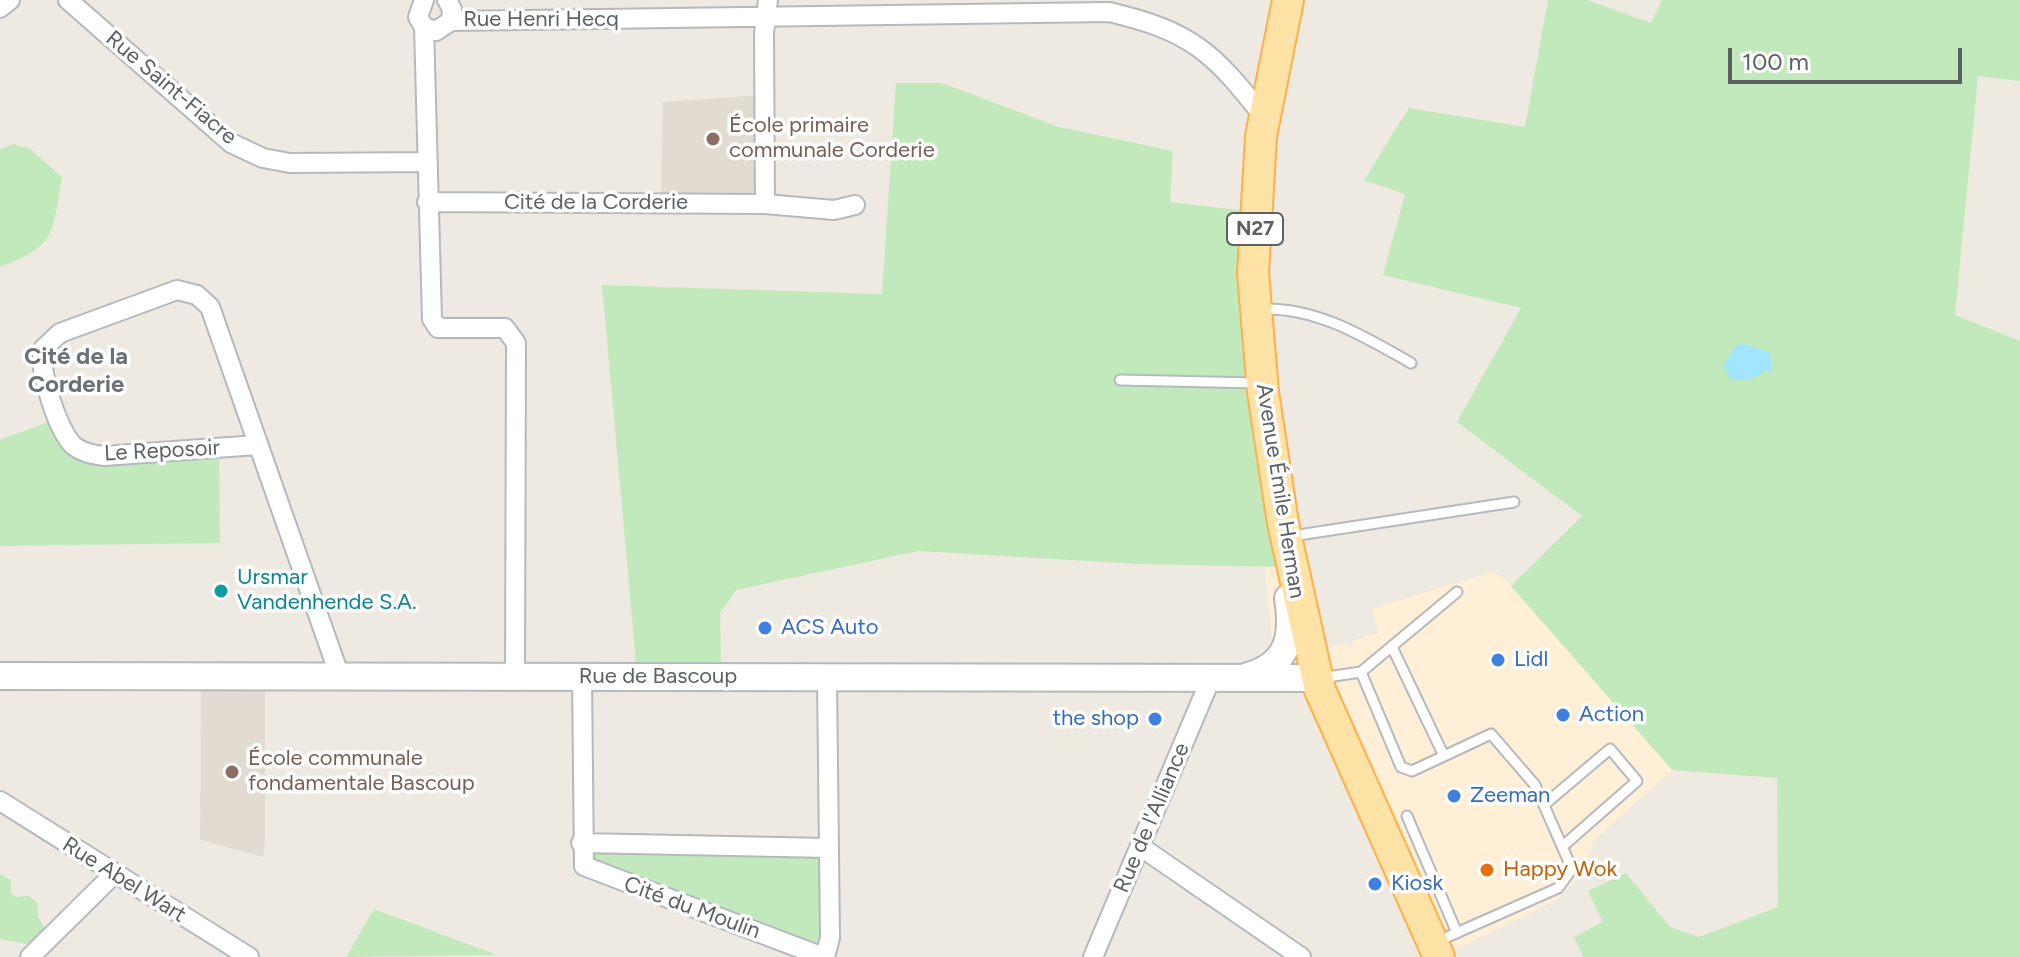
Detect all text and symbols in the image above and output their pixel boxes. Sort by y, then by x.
street label: Rue Henri Hecq [463,7,619,33]
street label: Rue Saint-Fiacre [100,26,242,150]
scale bar [1732,32,1966,82]
text: 100 m [1742,47,1809,76]
place label: École primaire communale Corderie [729,113,935,164]
marker: École primaire communale Corderie [704,130,722,148]
street label: Cité de la Corderie [504,190,688,216]
road number: N27 [1227,213,1283,245]
district label: Cité de la Corderie [24,343,128,399]
street label: Avenue Émile Herman [1250,382,1310,600]
street label: Le Reposoir [103,435,221,467]
place label: Ursmar Vandenhende S.A. [237,565,416,616]
marker: Ursmar Vandenhende S.A. [212,582,230,600]
place label: ACS Auto [781,615,878,641]
marker: ACS Auto [756,619,774,637]
place label: Lidl [1514,647,1548,673]
marker: Lidl [1489,651,1507,669]
street label: Rue de Bascoup [579,664,737,690]
place label: Action [1579,702,1644,728]
place label: the shop [1053,706,1139,732]
marker: Action [1554,706,1572,724]
marker: the shop [1146,710,1164,728]
street label: Rue de l'Alliance [1109,739,1195,897]
place label: École communale fondamentale Bascoup [248,746,475,798]
marker: École communale fondamentale Bascoup [223,763,241,781]
place label: Zeeman [1470,783,1550,809]
marker: Zeeman [1445,787,1463,805]
street label: Rue Abel Wart [57,832,191,928]
place label: Happy Wok [1503,857,1617,883]
marker: Happy Wok [1478,861,1496,879]
street label: Cité du Moulin [620,871,764,945]
place label: Kiosk [1391,871,1443,897]
marker: Kiosk [1366,875,1384,893]

